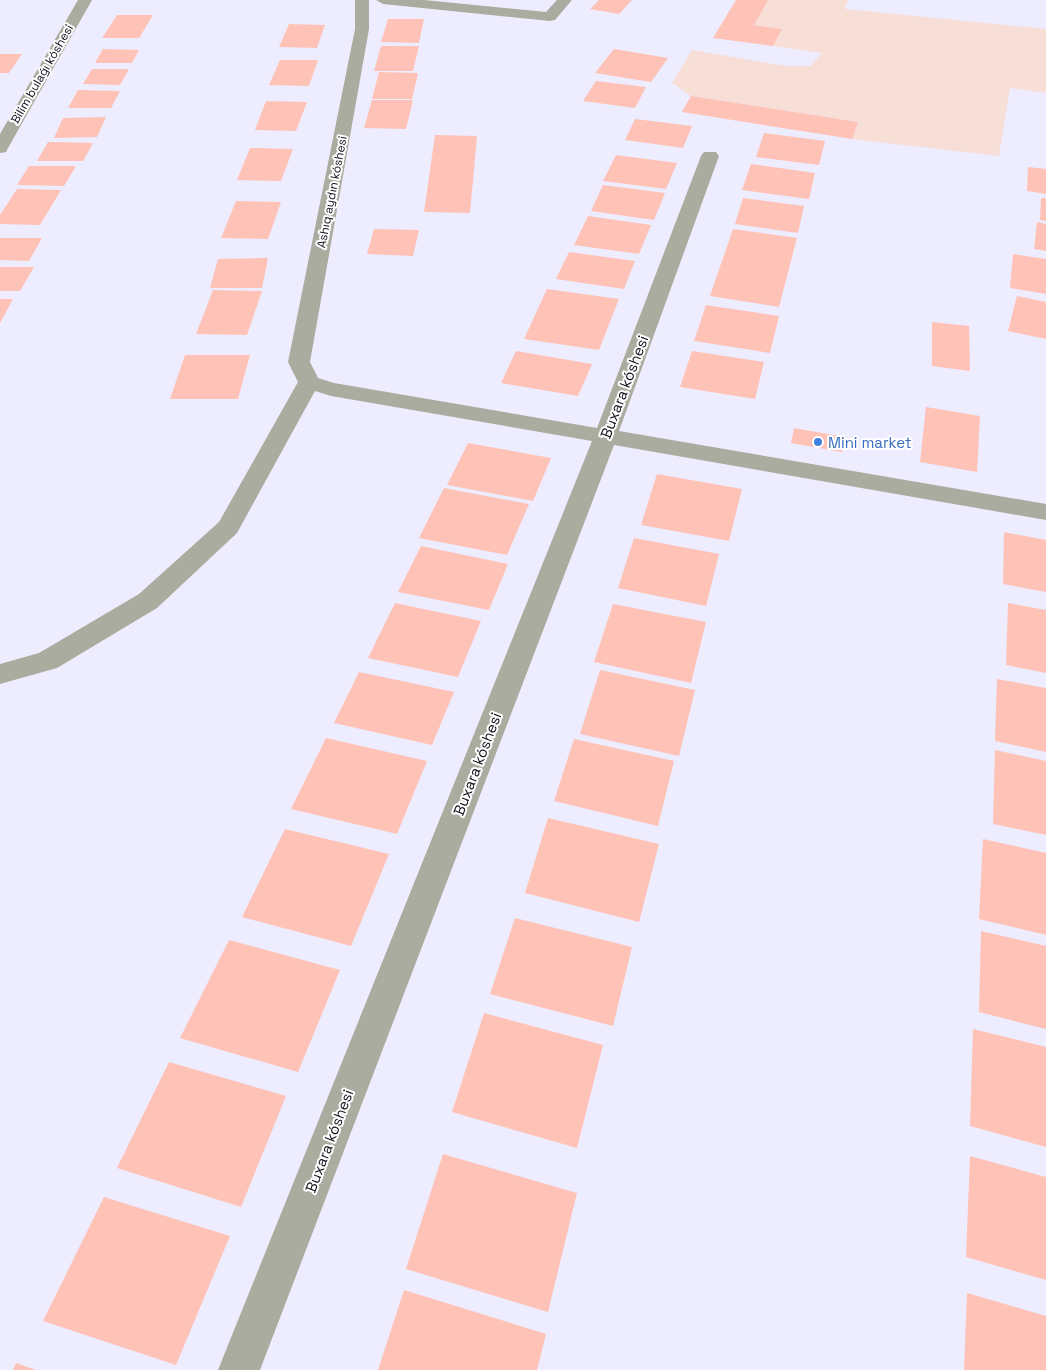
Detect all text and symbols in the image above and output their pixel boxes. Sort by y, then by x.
street label: Bilim bulaǵı kóshesi [7,21,77,127]
street label: Ashıq aydın kóshesi [313,135,351,249]
street label: Buxara kóshesi [596,333,652,441]
place label: Mini market [828,433,912,452]
marker: Mini market [812,436,824,448]
street label: Buxara kóshesi [449,710,505,818]
street label: Buxara kóshesi [301,1087,357,1195]

